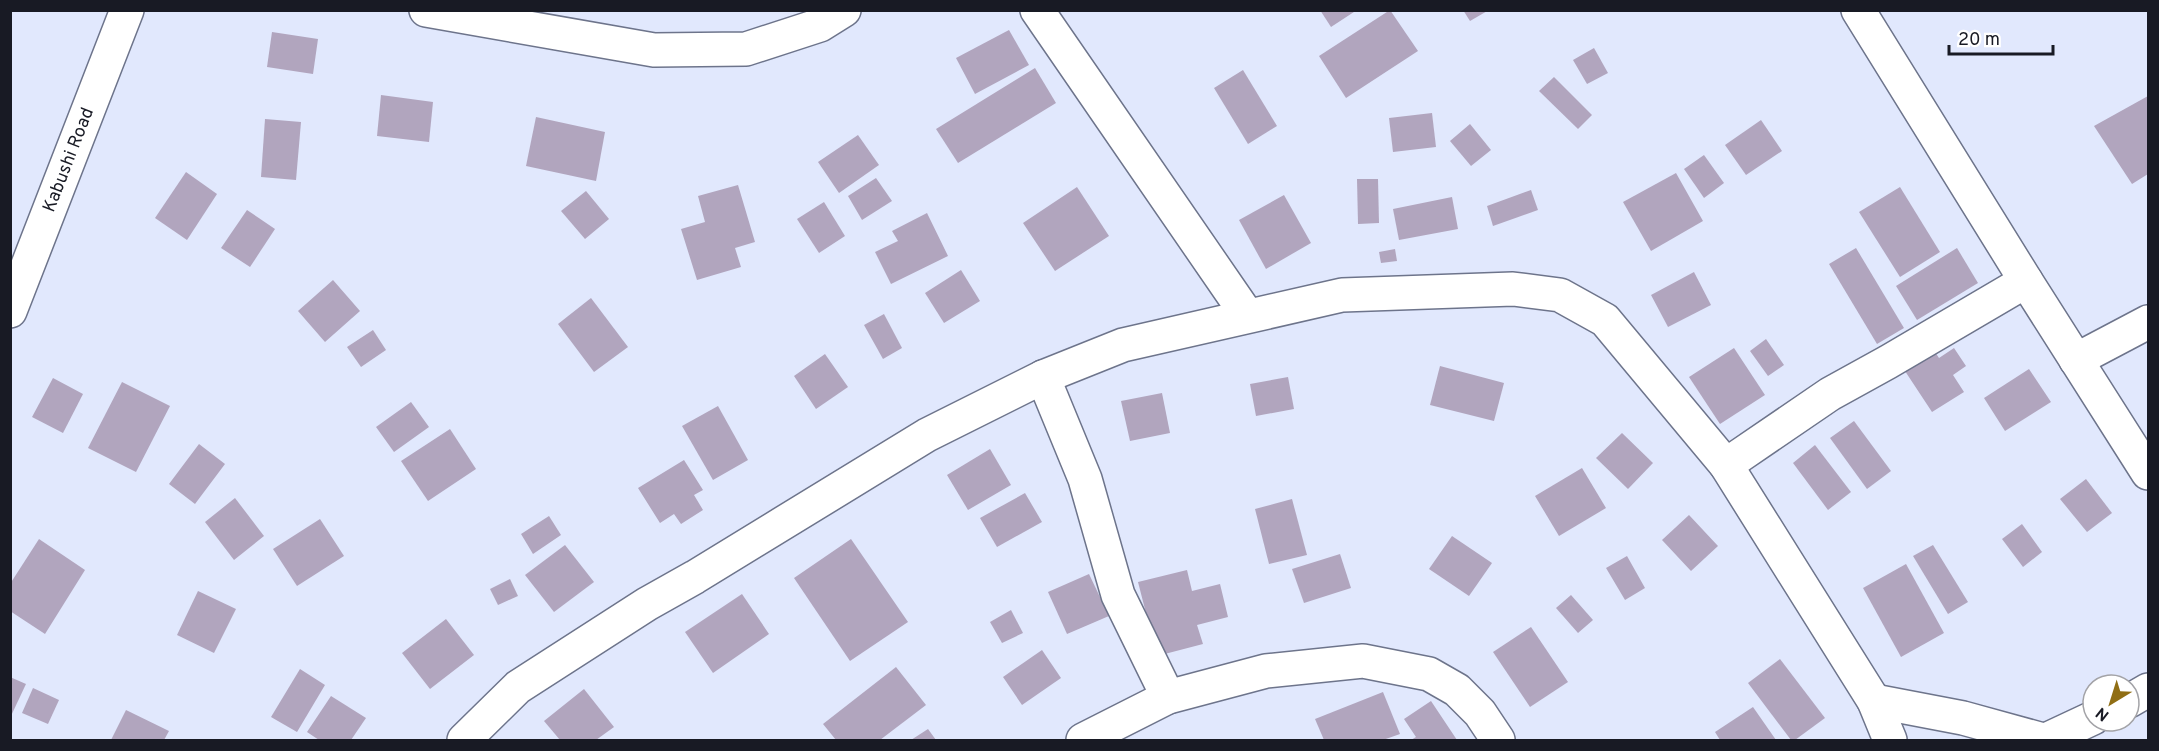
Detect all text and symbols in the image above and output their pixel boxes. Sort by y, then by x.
scale bar [1949,18,2052,56]
text: 20 m [1958,29,2000,52]
street label: Kabushi Road [38,104,99,216]
north arrow [2081,673,2141,733]
text: N [2092,702,2114,725]

